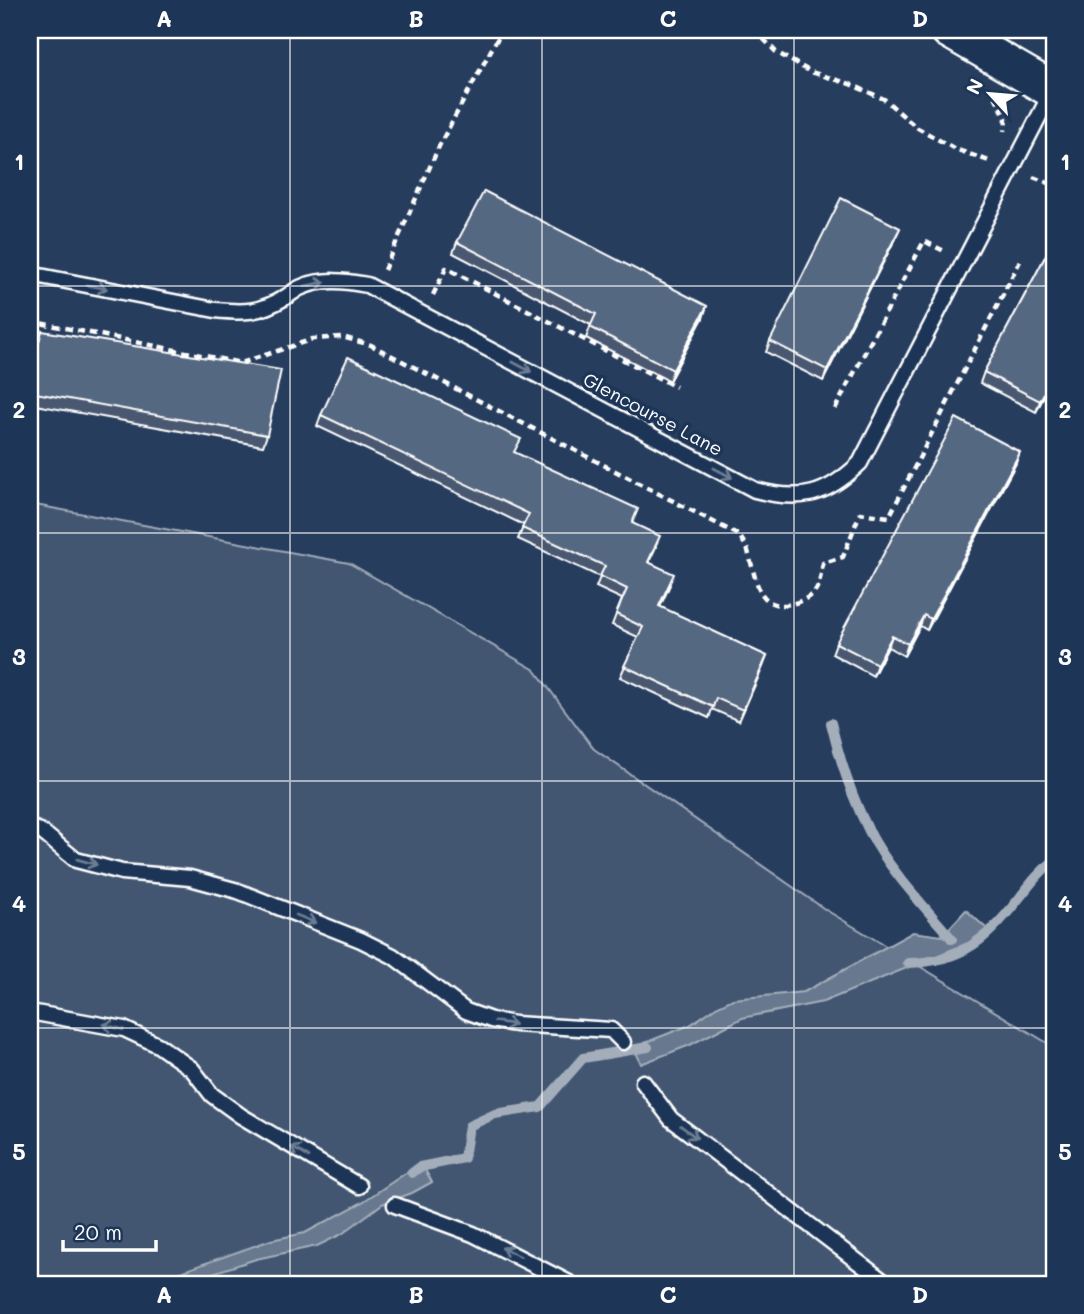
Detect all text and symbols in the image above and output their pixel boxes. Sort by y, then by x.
text: A [156,3,172,33]
text: B [408,3,424,33]
text: C [659,3,677,33]
text: D [912,3,928,33]
north arrow [954,60,1024,130]
text: N [960,74,989,98]
text: 1 [14,146,24,176]
text: 1 [1060,146,1070,176]
one-way arrow [303,276,326,290]
one-way arrow [85,281,108,294]
one-way arrow [511,360,532,374]
street label: Glencourse Lane [579,366,727,461]
text: 2 [13,394,25,424]
text: 2 [1059,394,1071,424]
one-way arrow [712,466,733,480]
text: 3 [12,641,26,671]
text: 3 [1058,641,1072,671]
one-way arrow [76,857,98,870]
text: 4 [12,888,26,918]
text: 4 [1058,888,1072,918]
one-way arrow [294,913,316,926]
one-way arrow [493,1017,516,1030]
one-way arrow [102,1020,125,1033]
one-way arrow [679,1125,697,1140]
text: 5 [12,1136,26,1166]
text: 5 [1058,1136,1072,1166]
one-way arrow [290,1144,310,1158]
scale bar [63,1209,156,1253]
text: 20 m [74,1218,122,1245]
one-way arrow [501,1245,522,1259]
text: A [156,1279,172,1309]
text: B [408,1279,424,1309]
text: C [659,1279,677,1309]
text: D [912,1279,928,1309]

